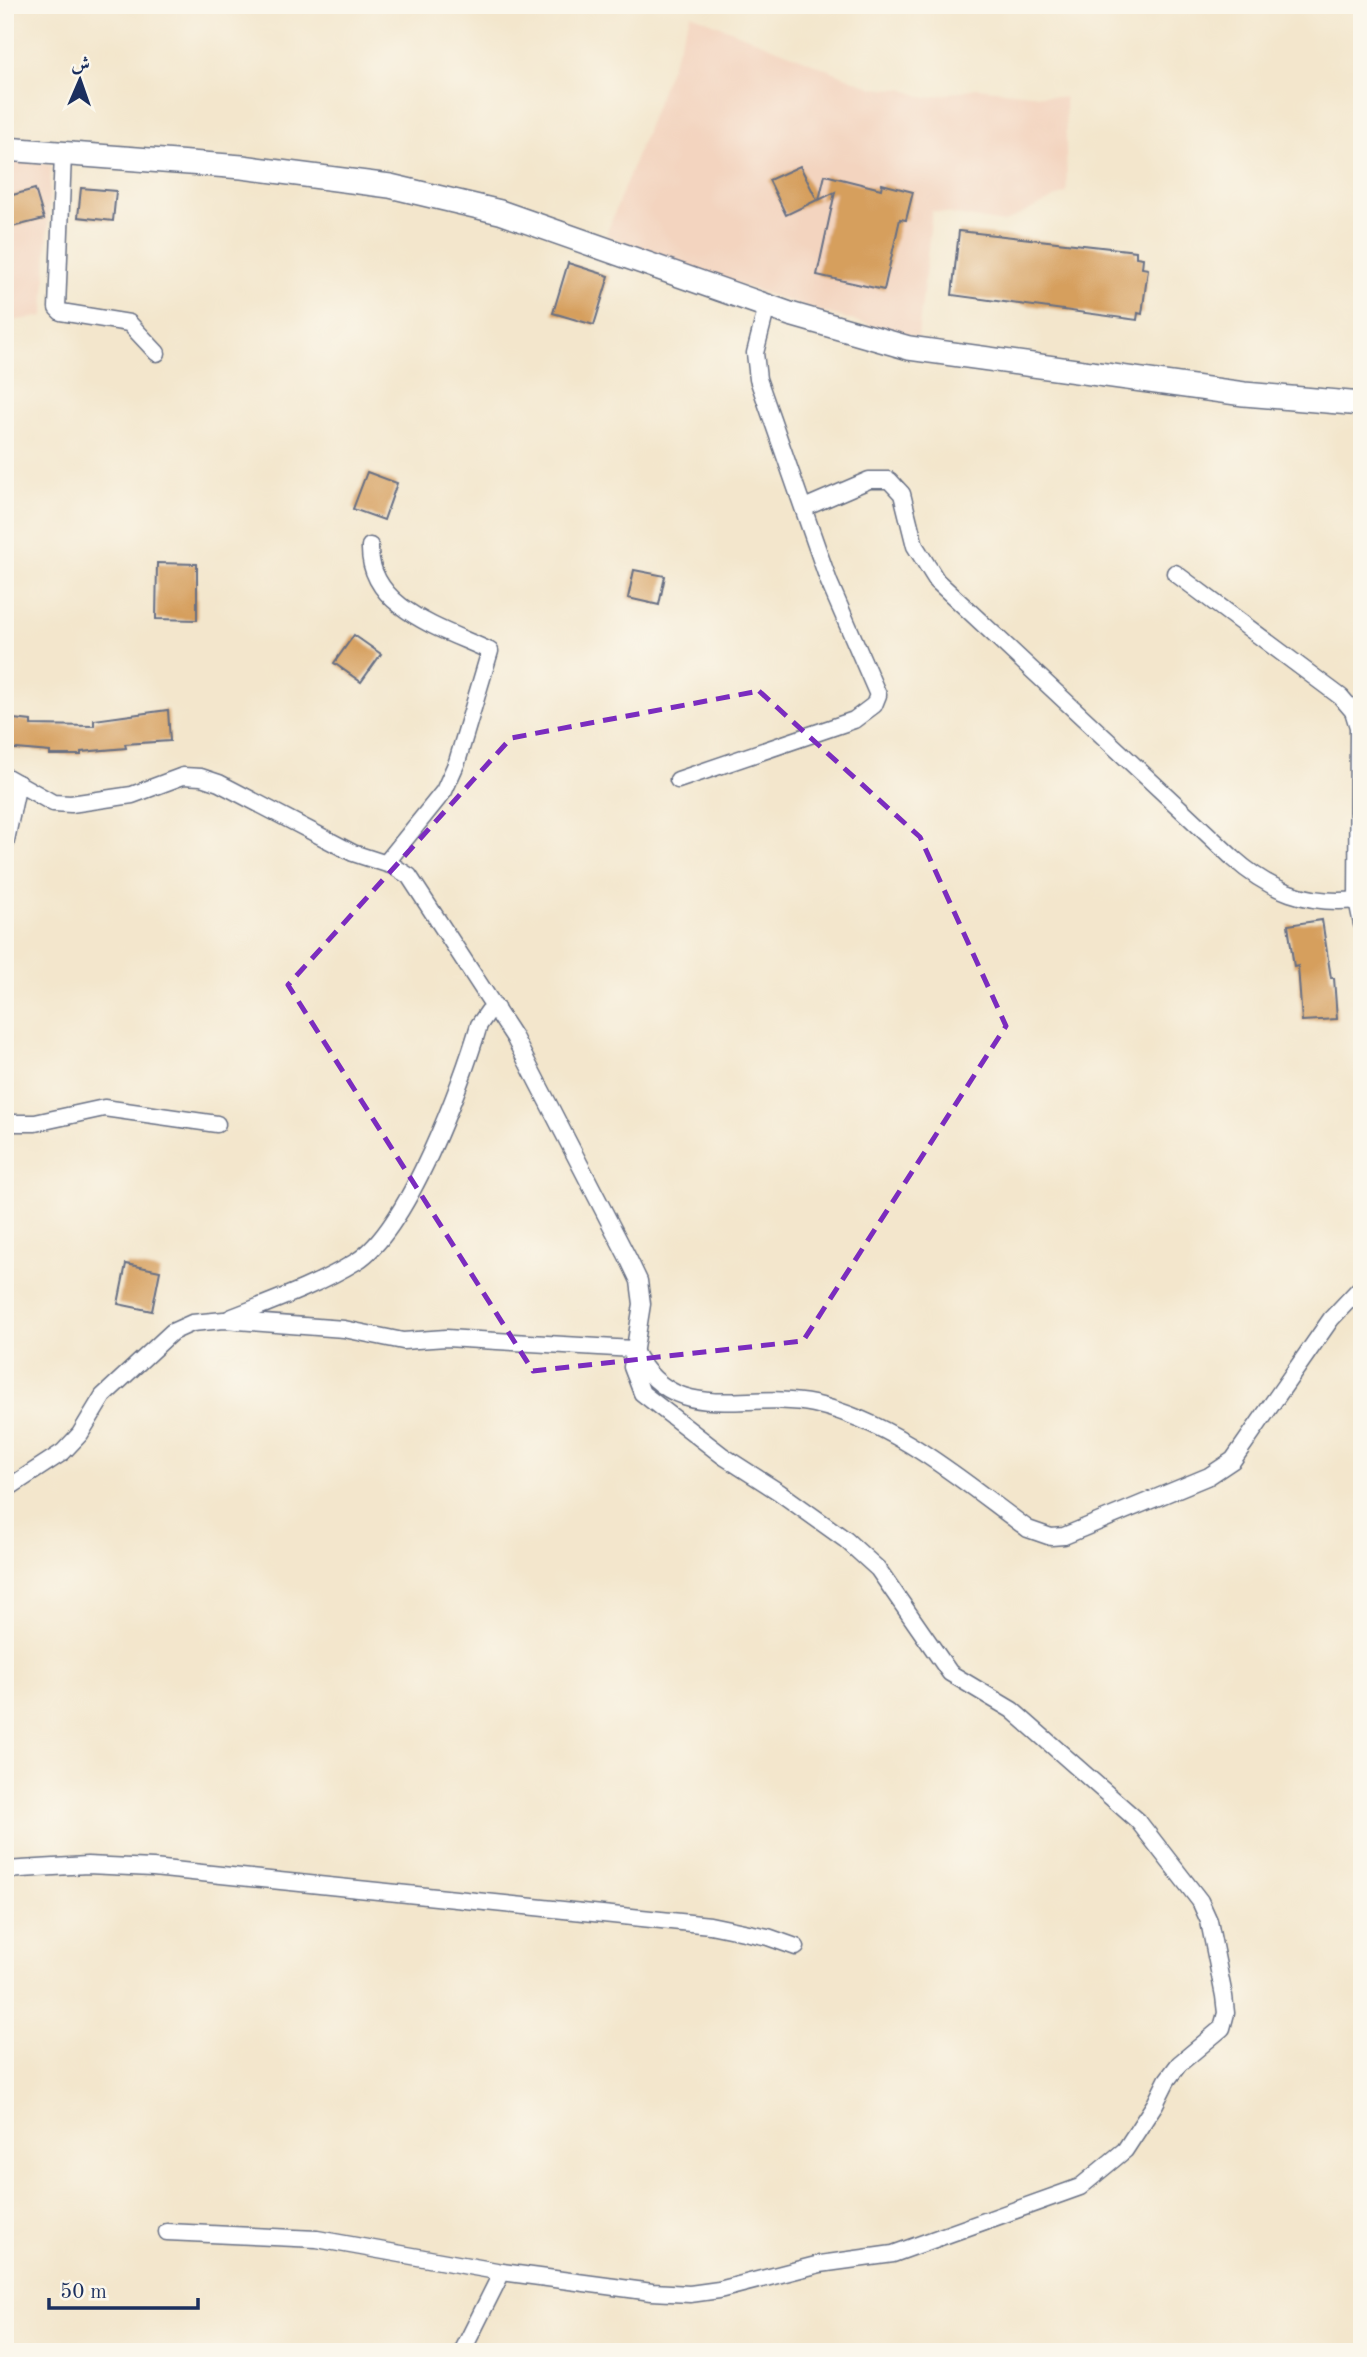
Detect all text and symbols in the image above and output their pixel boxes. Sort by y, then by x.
north arrow [46,46,116,116]
text: ش [71,56,90,75]
scale bar [49,2266,198,2310]
text: 50 m [60,2282,107,2303]

